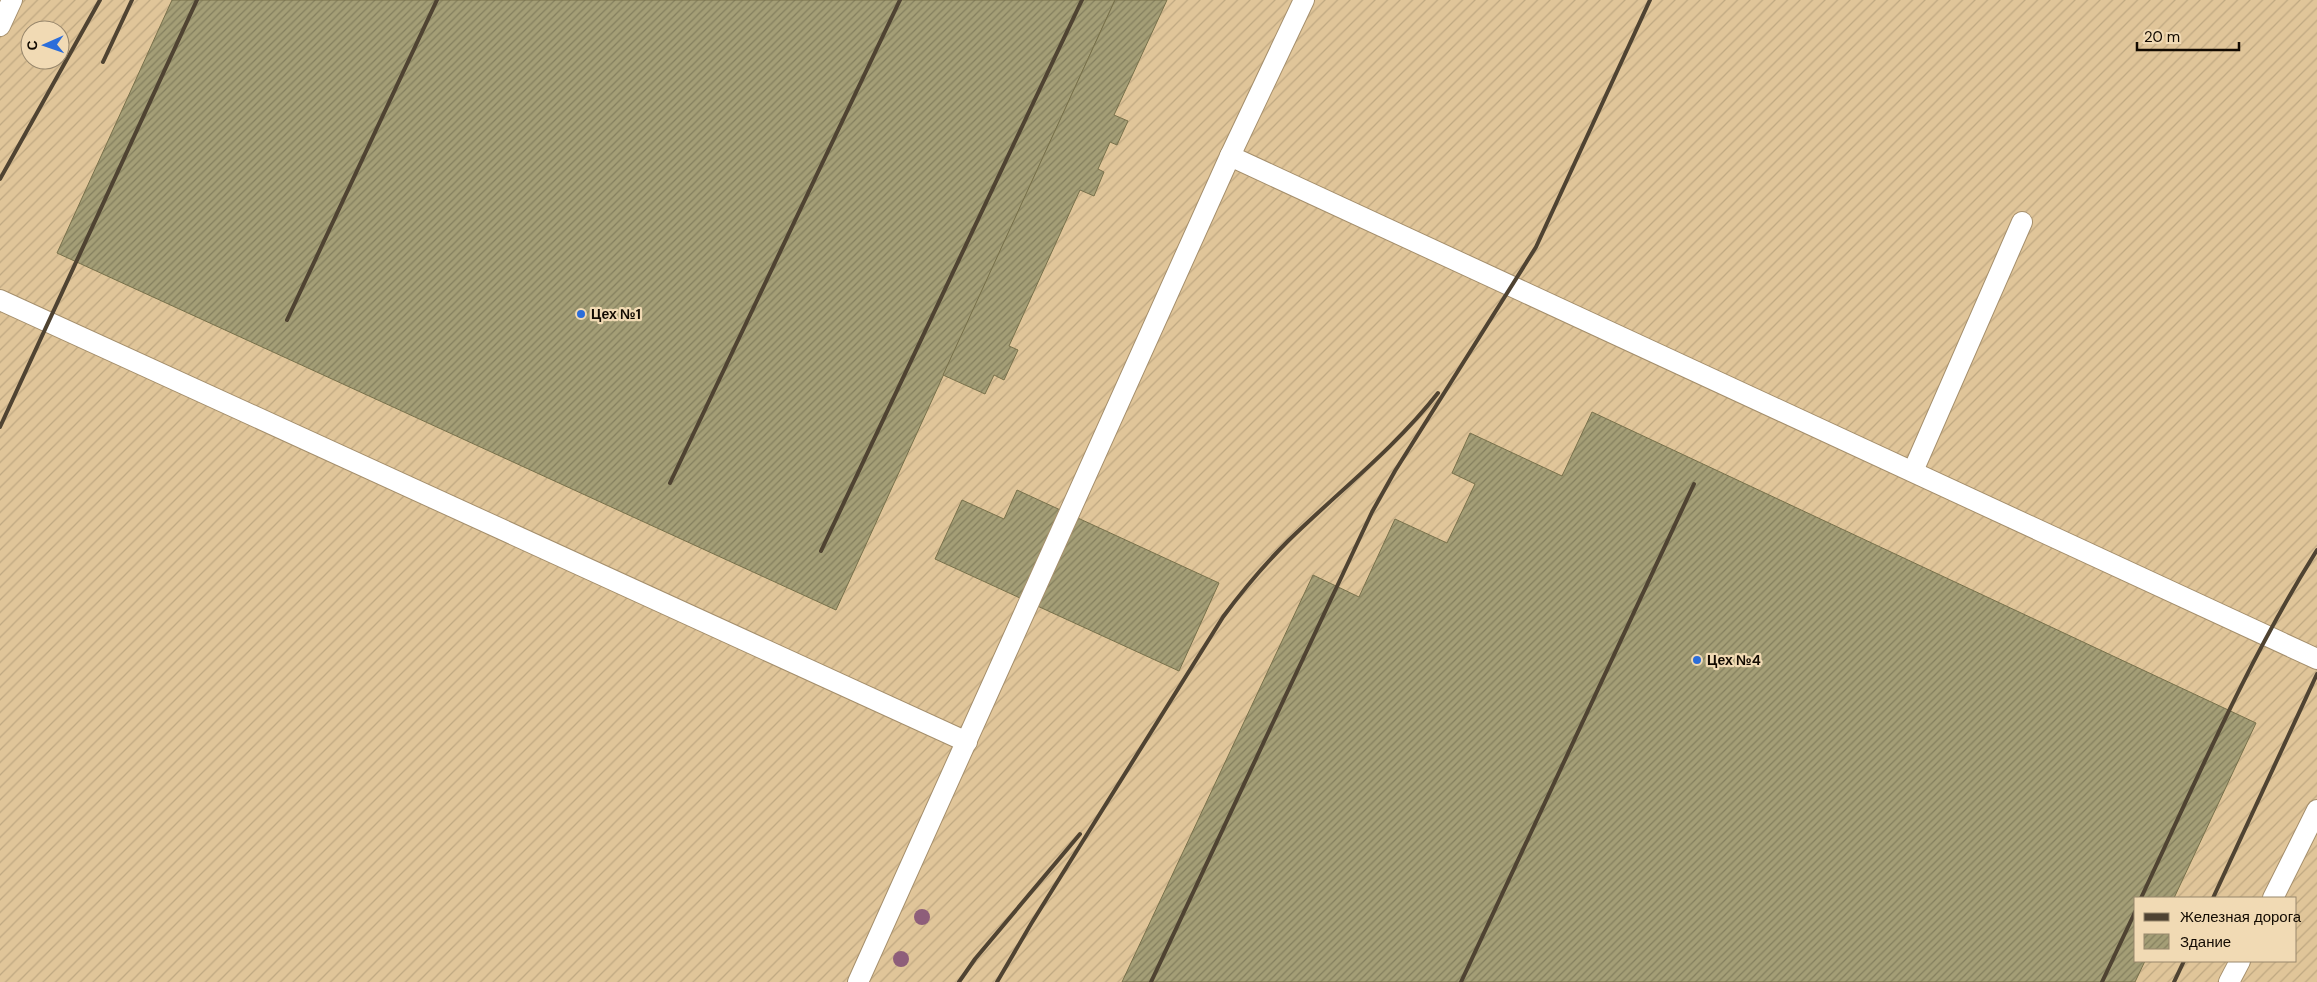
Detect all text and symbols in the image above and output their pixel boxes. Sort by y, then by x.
north arrow [20,20,70,70]
scale bar [2137,20,2240,52]
text: 20 m [2144,27,2180,47]
text: С [23,40,41,51]
place label: Цех №1 [591,305,641,323]
marker: Цех №1 [575,308,587,320]
place label: Цех №4 [1707,651,1761,669]
marker: Цех №4 [1691,654,1703,666]
legend [2134,897,2297,962]
text: Железная дорога [2180,907,2302,927]
text: Здание [2180,932,2231,952]

